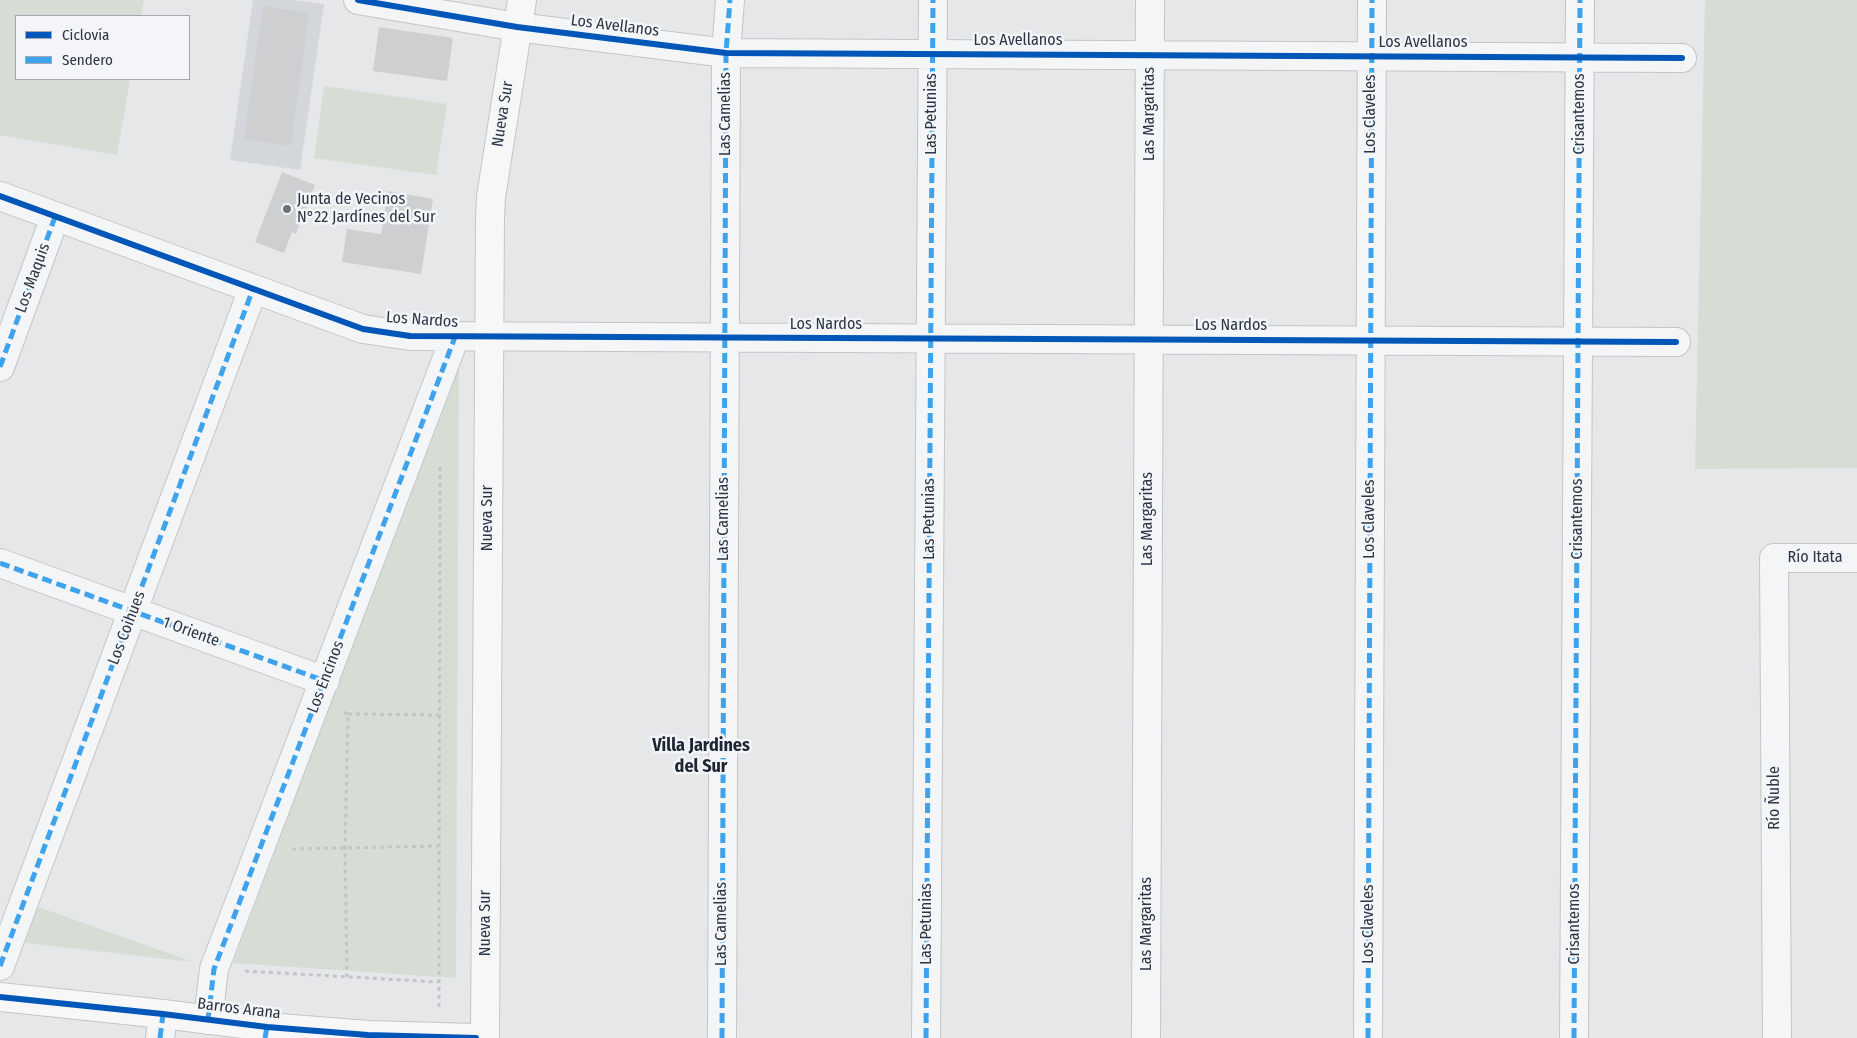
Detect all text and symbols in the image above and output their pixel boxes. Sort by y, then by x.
street label: Los Avellanos [570,11,660,41]
legend [15,15,190,80]
text: Ciclovía [62,26,109,44]
street label: Los Avellanos [973,31,1063,51]
street label: Los Avellanos [1378,33,1468,53]
text: Sendero [62,51,113,69]
street label: Las Margaritas [1140,67,1160,161]
street label: Las Camelias [716,72,736,156]
street label: Las Petunias [922,73,942,155]
street label: Los Claveles [1361,74,1381,154]
street label: Crisantemos [1570,74,1590,154]
street label: Nueva Sur [488,80,518,148]
place label: Junta de Vecinos N°22 Jardínes del Sur [297,190,436,228]
marker: Junta de Vecinos N°22 Jardínes del Sur [281,203,293,215]
street label: Los Maquis [12,241,54,315]
street label: Los Nardos [385,308,459,332]
street label: Los Nardos [790,315,862,335]
street label: Los Nardos [1195,316,1267,336]
street label: Las Margaritas [1138,472,1158,566]
street label: Las Camelias [714,477,734,561]
street label: Las Petunias [920,478,940,560]
street label: Los Claveles [1360,479,1380,559]
street label: Crisantemos [1568,479,1588,559]
street label: Nueva Sur [478,485,498,551]
street label: Río Itata [1787,548,1843,568]
street label: Los Coihues [104,588,150,668]
street label: 1 Oriente [160,613,222,651]
street label: Los Encinos [303,638,349,716]
district label: Villa Jardines del Sur [652,735,750,778]
street label: Río Ñuble [1765,766,1785,830]
street label: Las Margaritas [1137,877,1157,971]
street label: Las Camelias [712,882,732,966]
street label: Las Petunias [917,883,937,965]
street label: Los Claveles [1359,884,1379,964]
street label: Crisantemos [1565,884,1585,964]
street label: Nueva Sur [476,890,496,956]
street label: Barros Arana [196,994,282,1024]

